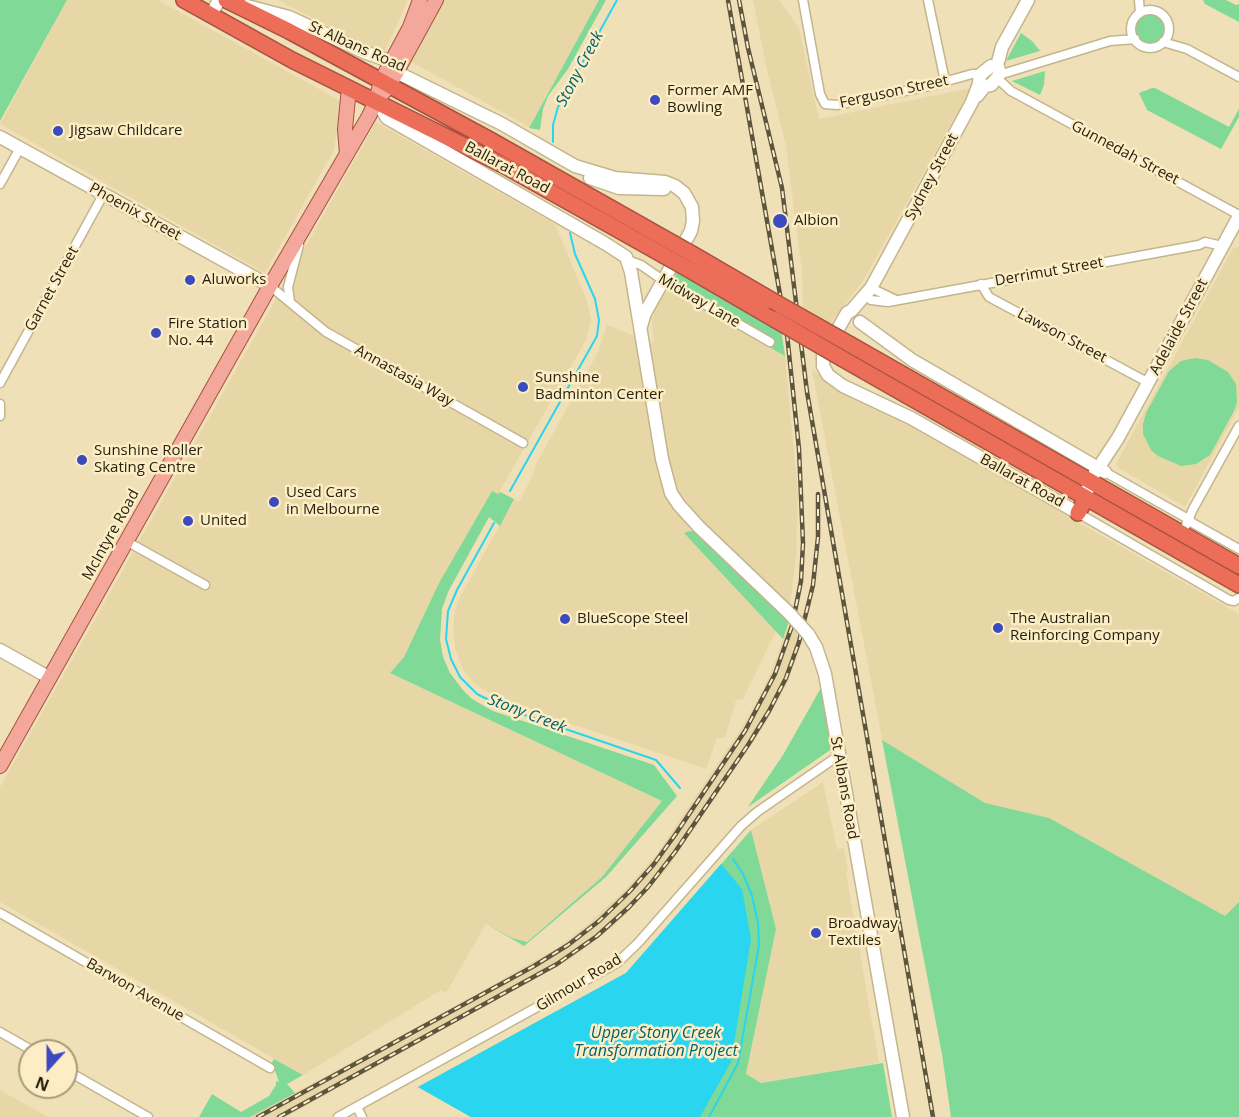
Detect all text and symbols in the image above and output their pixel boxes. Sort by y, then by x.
street label: St Albans Road [306,18,408,76]
water label: Stony Creek [552,28,608,110]
street label: Ferguson Street [838,72,950,112]
place label: Former AMF Bowling [667,82,753,117]
marker: Former AMF Bowling [648,93,662,107]
street label: Gunnedah Street [1068,117,1182,189]
place label: Jigsaw Childcare [70,122,182,140]
marker: Jigsaw Childcare [51,124,65,138]
street label: Sydney Street [902,130,962,224]
street label: Ballarat Road [462,138,552,198]
street label: Phoenix Street [86,179,184,245]
marker: Albion [771,212,789,230]
place label: Albion [794,212,838,230]
street label: Garnet Street [21,243,83,335]
street label: Derrimut Street [993,254,1105,290]
street label: Midway Lane [655,270,743,332]
place label: Aluworks [202,271,266,289]
marker: Aluworks [183,273,197,287]
street label: Adelaide Street [1146,276,1212,378]
street label: Lawson Street [1014,305,1110,367]
place label: Fire Station No. 44 [168,315,247,350]
marker: Fire Station No. 44 [149,326,163,340]
street label: Annastasia Way [352,341,456,411]
place label: Sunshine Badminton Center [535,369,664,404]
marker: Sunshine Badminton Center [516,380,530,394]
place label: Sunshine Roller Skating Centre [94,442,203,477]
street label: Ballarat Road [977,450,1067,512]
marker: Sunshine Roller Skating Centre [75,453,89,467]
place label: Used Cars in Melbourne [286,484,380,519]
street label: McIntyre Road [79,486,143,584]
marker: Used Cars in Melbourne [267,495,281,509]
place label: United [200,512,247,530]
marker: United [181,514,195,528]
place label: BlueScope Steel [577,610,688,628]
place label: The Australian Reinforcing Company [1010,610,1160,645]
marker: BlueScope Steel [558,612,572,626]
marker: The Australian Reinforcing Company [991,621,1005,635]
water label: Stony Creek [485,690,569,738]
street label: St Albans Road [826,735,862,841]
place label: Broadway Textiles [828,915,898,950]
marker: Broadway Textiles [809,926,823,940]
street label: Gilmour Road [533,950,625,1016]
street label: Barwon Avenue [83,955,187,1025]
water label: Upper Stony Creek Transformation Project [574,1023,738,1061]
north arrow [18,1039,78,1099]
text: N [32,1071,52,1097]

